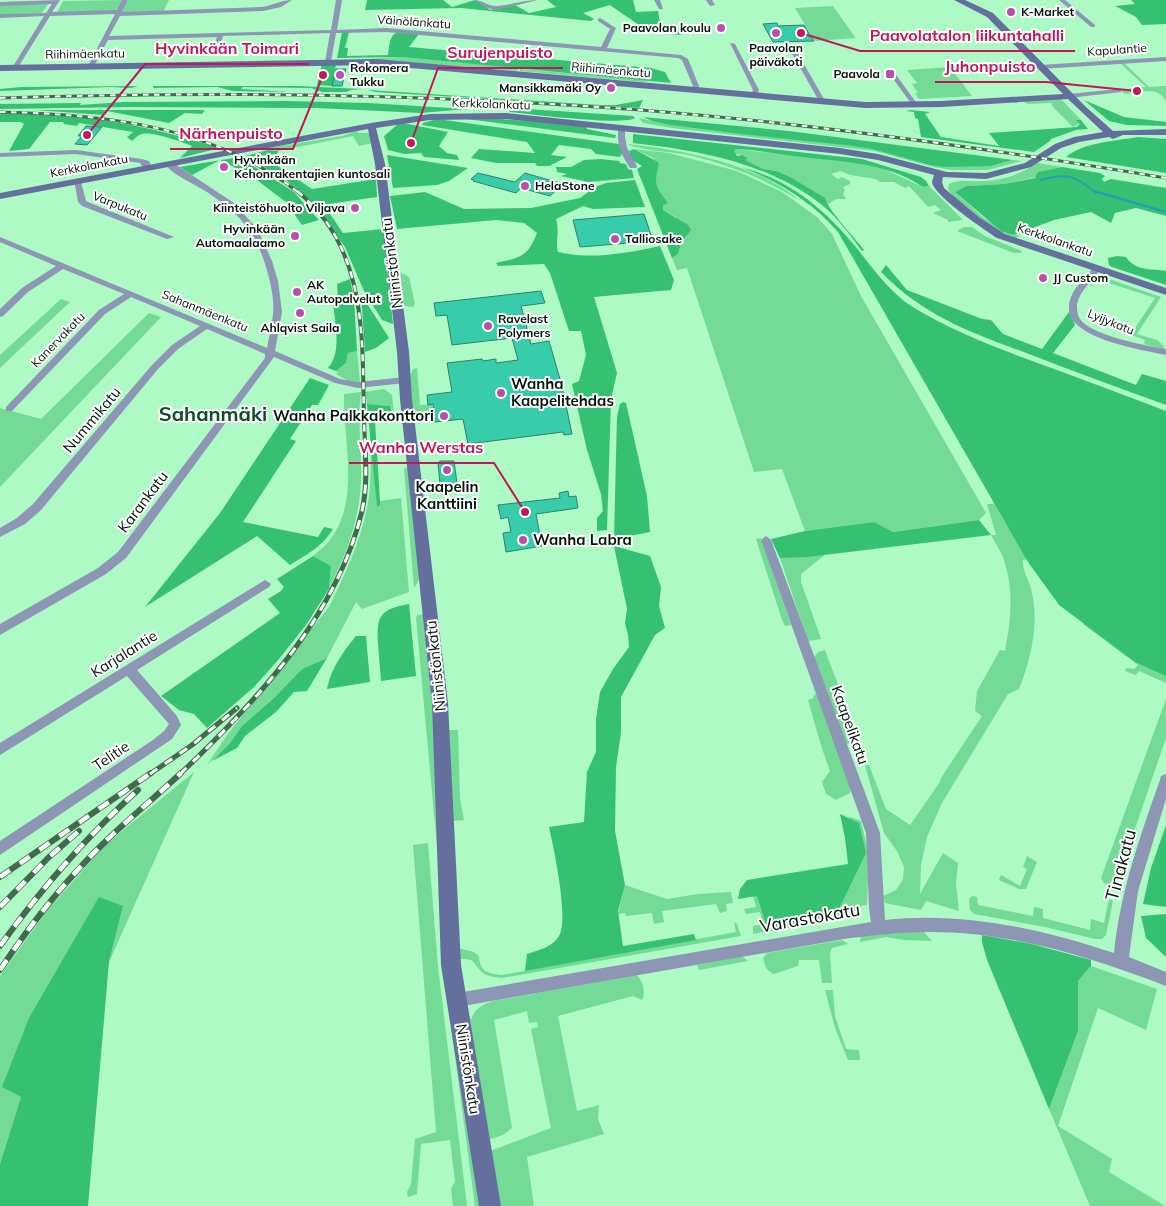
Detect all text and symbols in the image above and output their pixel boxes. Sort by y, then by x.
place label: K-Market [1021,4,1075,19]
marker: K-Market [1005,6,1017,18]
street label: Väinölänkatu [377,11,451,32]
place label: Paavolan koulu [623,20,711,35]
callout: Paavolatalon liikuntahalli [860,20,1075,51]
marker: Paavolan koulu [715,22,727,34]
text: Paavolatalon liikuntahalli [870,25,1064,45]
marker: Paavolan päiväkoti [770,27,782,39]
callout: Hyvinkään Toimari [145,33,309,64]
callout: Surujenpuisto [438,37,563,68]
text: Hyvinkään Toimari [155,38,299,58]
place label: Paavolan päiväkoti [749,40,803,69]
street label: Kapulantie [1087,40,1147,59]
text: Surujenpuisto [447,42,553,62]
street label: Riihimäenkatu [45,45,125,62]
callout: Juhonpuisto [935,51,1046,82]
text: Juhonpuisto [944,56,1036,76]
street label: Riihimäenkatu [571,59,651,80]
place label: Rokomera Tukku [350,60,408,89]
place label: Paavola [833,66,880,81]
marker: Paavola [884,68,896,80]
marker: Rokomera Tukku [334,69,346,81]
place label: Mansikkamäki Oy [499,80,601,95]
marker: Mansikkamäki Oy [605,82,617,94]
street label: Kerkkolankatu [451,95,531,112]
callout: Närhenpuisto [170,118,293,149]
text: Närhenpuisto [179,123,283,143]
street label: Kerkkolankatu [49,151,129,180]
place label: Hyvinkään Kehonrakentajien kuntosali [234,152,390,181]
marker: Hyvinkään Kehonrakentajien kuntosali [218,161,230,173]
place label: HelaStone [535,178,595,193]
marker: HelaStone [519,180,531,192]
street label: Varpukatu [91,188,150,223]
place label: Kiinteistöhuolto Viljava [213,200,345,215]
marker: Kiinteistöhuolto Viljava [349,202,361,214]
street label: Niinistönkatu [377,217,406,309]
street label: Kerkkolankatu [1015,220,1095,259]
place label: Hyvinkään Automaalaamo [196,221,285,250]
marker: Hyvinkään Automaalaamo [289,230,301,242]
place label: Talliosake [625,231,682,246]
marker: Talliosake [609,233,621,245]
place label: JJ Custom [1053,270,1108,285]
marker: JJ Custom [1037,272,1049,284]
place label: AK Autopalvelut [307,277,381,306]
street label: Sahanmäenkatu [160,286,251,335]
marker: AK Autopalvelut [291,286,303,298]
street label: Lyijykatu [1086,305,1137,338]
marker: Ahlqvist Saila [294,307,306,319]
street label: Kanervakatu [28,309,88,370]
place label: Ravelast Polymers [498,311,550,340]
place label: Ahlqvist Saila [260,320,340,335]
marker: Ravelast Polymers [482,320,494,332]
place label: Wanha Kaapelitehdas [511,374,614,410]
street label: Nummikatu [59,383,125,457]
marker: Wanha Kaapelitehdas [495,387,507,399]
district label: Sahanmäki [159,401,267,426]
place label: Wanha Palkkakonttori [273,406,434,425]
marker: Wanha Palkkakonttori [438,410,450,422]
callout: Wanha Werstas [349,432,494,463]
text: Wanha Werstas [359,437,483,457]
marker: Kaapelin Kanttiini [441,464,453,476]
street label: Karankatu [113,467,172,536]
place label: Kaapelin Kanttiini [416,477,479,513]
place label: Wanha Labra [533,530,632,549]
marker: Wanha Labra [517,534,529,546]
street label: Niinistönkatu [421,620,450,712]
street label: Karjalantie [87,626,161,681]
street label: Kaapelikatu [827,683,873,767]
street label: Telitie [89,736,133,775]
street label: Tinakatu [1100,827,1141,903]
street label: Varastokatu [758,897,862,938]
street label: Niinistönkatu [452,1022,485,1115]

